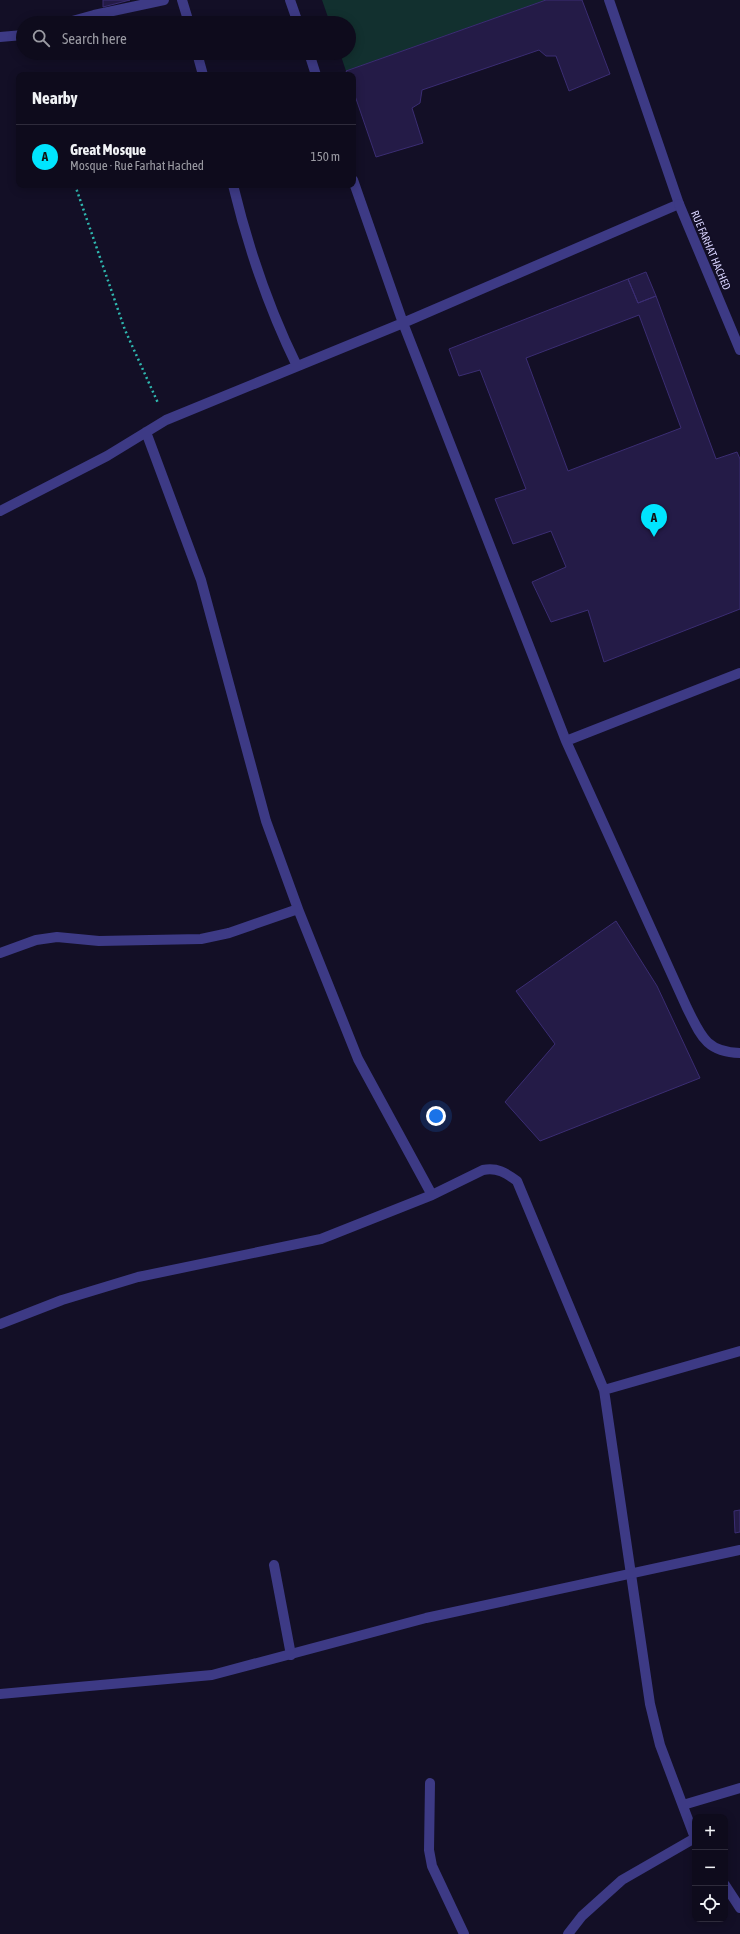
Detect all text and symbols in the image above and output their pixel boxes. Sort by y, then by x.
search box [16,16,356,60]
icon: search [30,27,52,49]
text: Search here [62,30,127,47]
text: Nearby [32,88,78,108]
text: Great Mosque [70,141,146,158]
text: A [42,149,48,164]
text: 150 m [311,149,340,164]
text: Mosque · Rue Farhat Hached [70,158,204,173]
street label: RUE FARHAT HACHED [689,209,733,291]
pin: A [641,504,667,537]
your location [426,1106,446,1126]
map controls [692,1814,728,1922]
button: + [692,1814,728,1850]
button: − [692,1850,728,1886]
button: locate [692,1886,728,1922]

